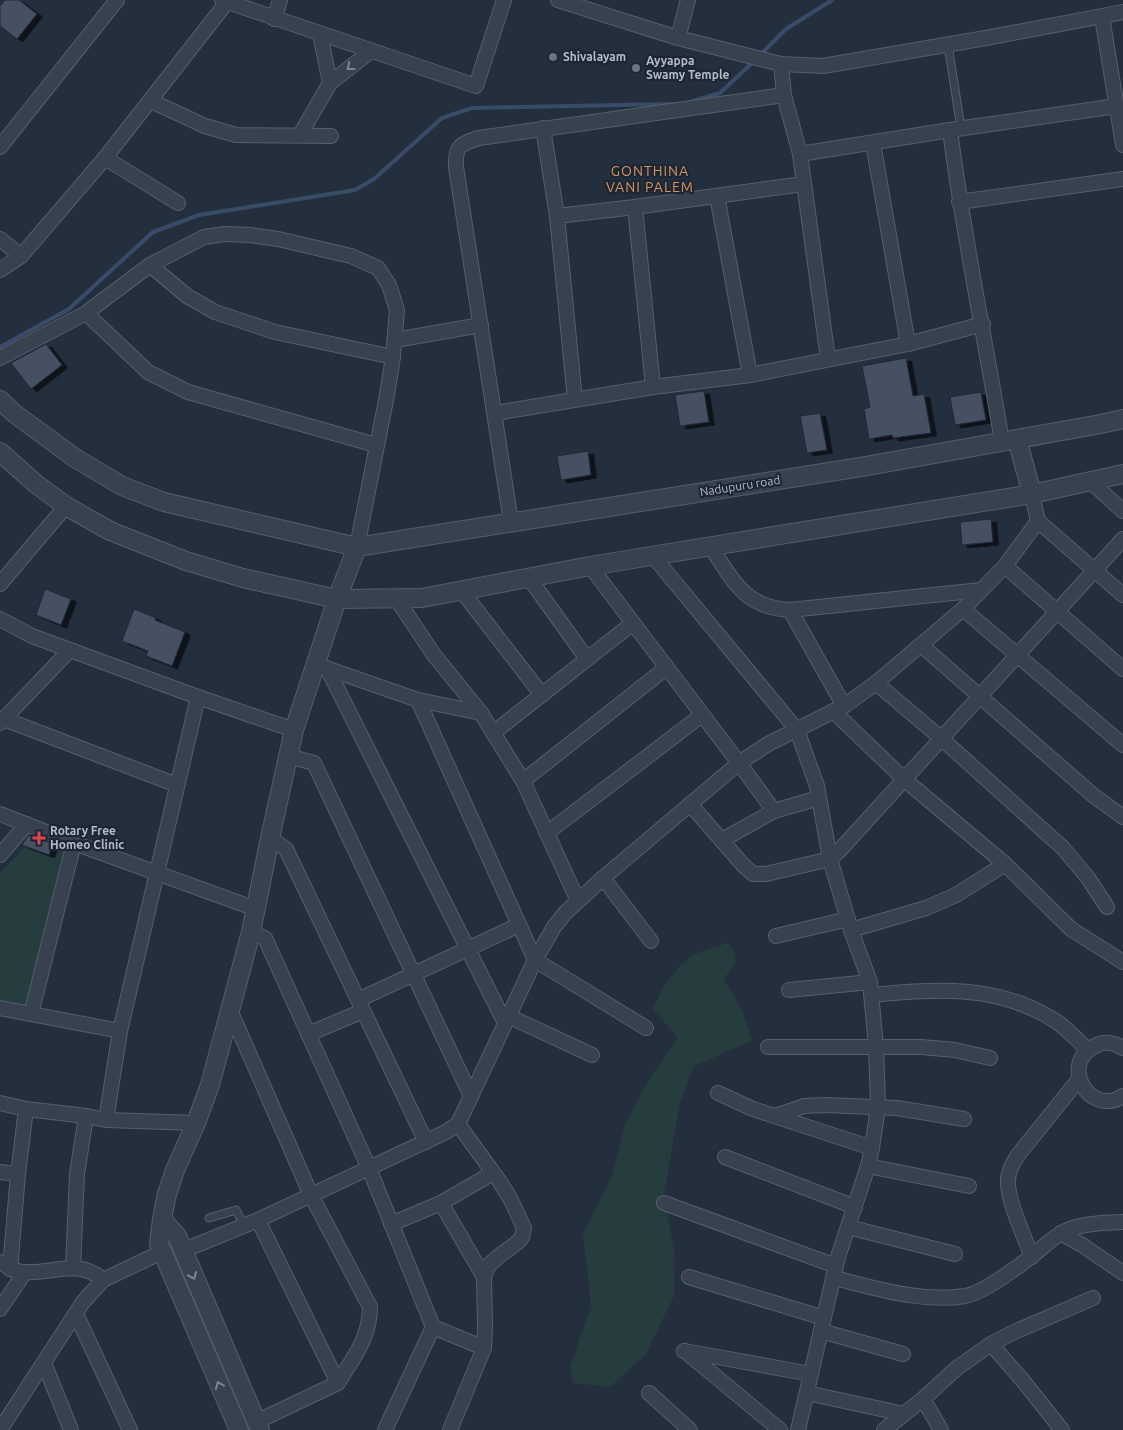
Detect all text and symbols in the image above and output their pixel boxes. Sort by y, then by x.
place label: Shivalayam [563,50,626,63]
marker: Shivalayam [547,51,559,63]
place label: Ayyappa Swamy Temple [646,54,730,81]
one-way arrow [346,61,356,70]
marker: Ayyappa Swamy Temple [630,62,642,74]
district label: GONTHINA VANI PALEM [606,163,694,195]
street label: Nadupuru road [699,473,781,498]
place label: Rotary Free Homeo Clinic [50,824,124,851]
marker: Rotary Free Homeo Clinic [32,831,46,845]
one-way arrow [186,1271,197,1280]
one-way arrow [215,1381,226,1390]

